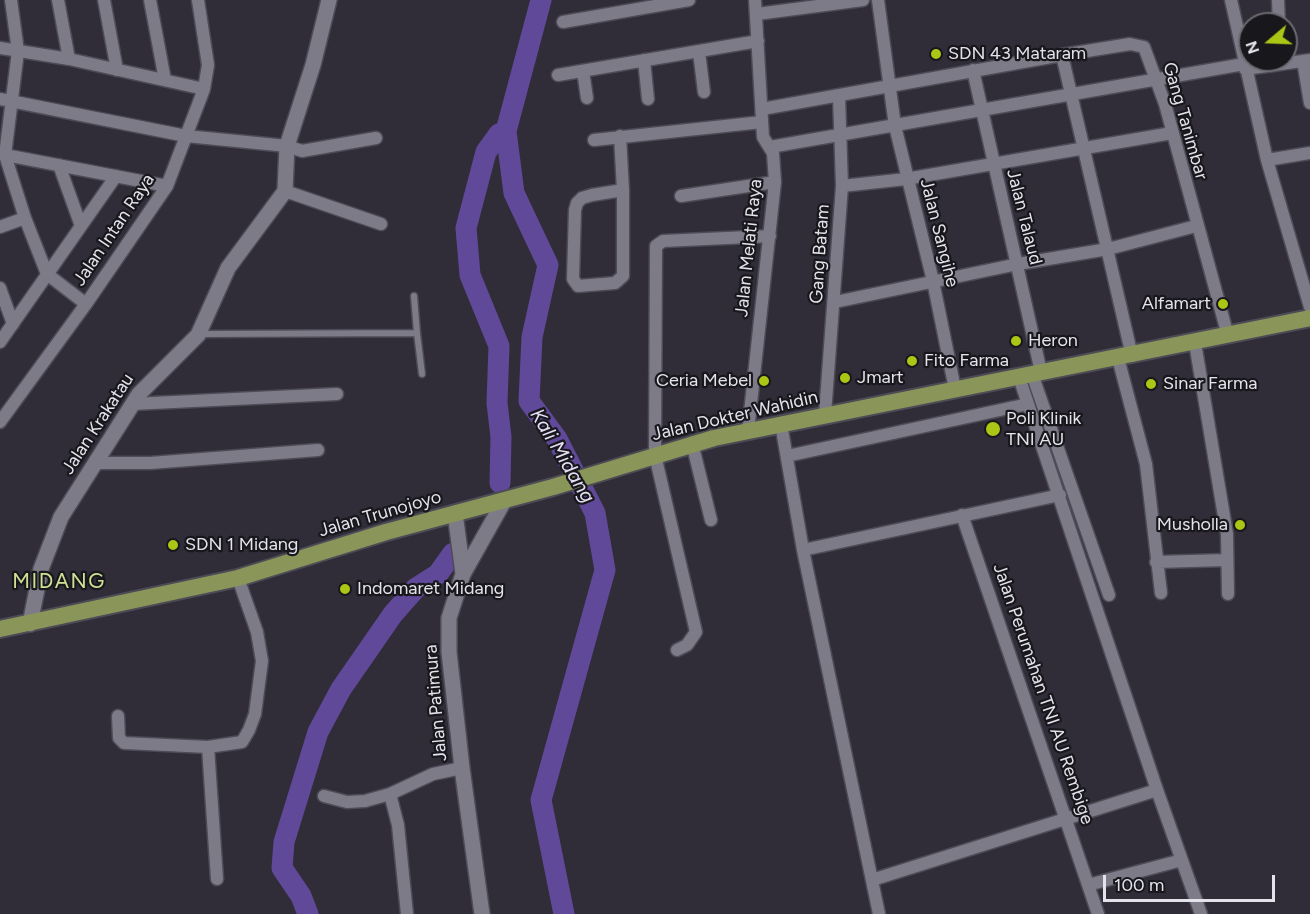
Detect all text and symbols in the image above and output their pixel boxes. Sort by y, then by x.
north arrow [1238,12,1298,72]
text: N [1241,38,1263,56]
place label: SDN 43 Mataram [948,43,1086,65]
marker: SDN 43 Mataram [929,47,943,61]
street label: Gang Tanimbar [1158,60,1212,182]
street label: Jalan Talaud [1002,167,1046,267]
street label: Jalan Intan Raya [69,170,159,290]
street label: Jalan Sangihe [915,177,963,289]
street label: Jalan Melati Raya [731,178,767,318]
street label: Gang Batam [806,204,834,304]
place label: Alfamart [1142,293,1211,315]
marker: Alfamart [1216,297,1230,311]
place label: Heron [1028,330,1078,352]
marker: Heron [1009,334,1023,348]
place label: Fito Farma [924,350,1009,372]
marker: Fito Farma [905,354,919,368]
place label: Jmart [857,367,904,389]
street label: Jalan Krakatau [57,369,139,479]
place label: Ceria Mebel [656,370,752,392]
marker: Jmart [838,371,852,385]
place label: Sinar Farma [1163,373,1257,395]
marker: Ceria Mebel [757,374,771,388]
marker: Sinar Farma [1144,377,1158,391]
street label: Jalan Dokter Wahidin [650,386,820,446]
water label: Kali Midang [524,404,600,508]
place label: Poli Klinik TNI AU [1006,408,1081,450]
marker: Poli Klinik TNI AU [984,420,1002,438]
street label: Jalan Trunojoyo [316,486,444,542]
place label: Musholla [1157,514,1228,536]
marker: Musholla [1233,518,1247,532]
place label: SDN 1 Midang [185,534,298,556]
marker: SDN 1 Midang [166,538,180,552]
street label: Jalan Perumahan TNI AU Rembige [988,561,1098,827]
district label: MIDANG [12,569,106,595]
place label: Indomaret Midang [357,578,504,600]
marker: Indomaret Midang [338,582,352,596]
street label: Jalan Patimura [420,644,452,762]
scale bar [1106,863,1278,901]
text: 100 m [1114,874,1164,896]

